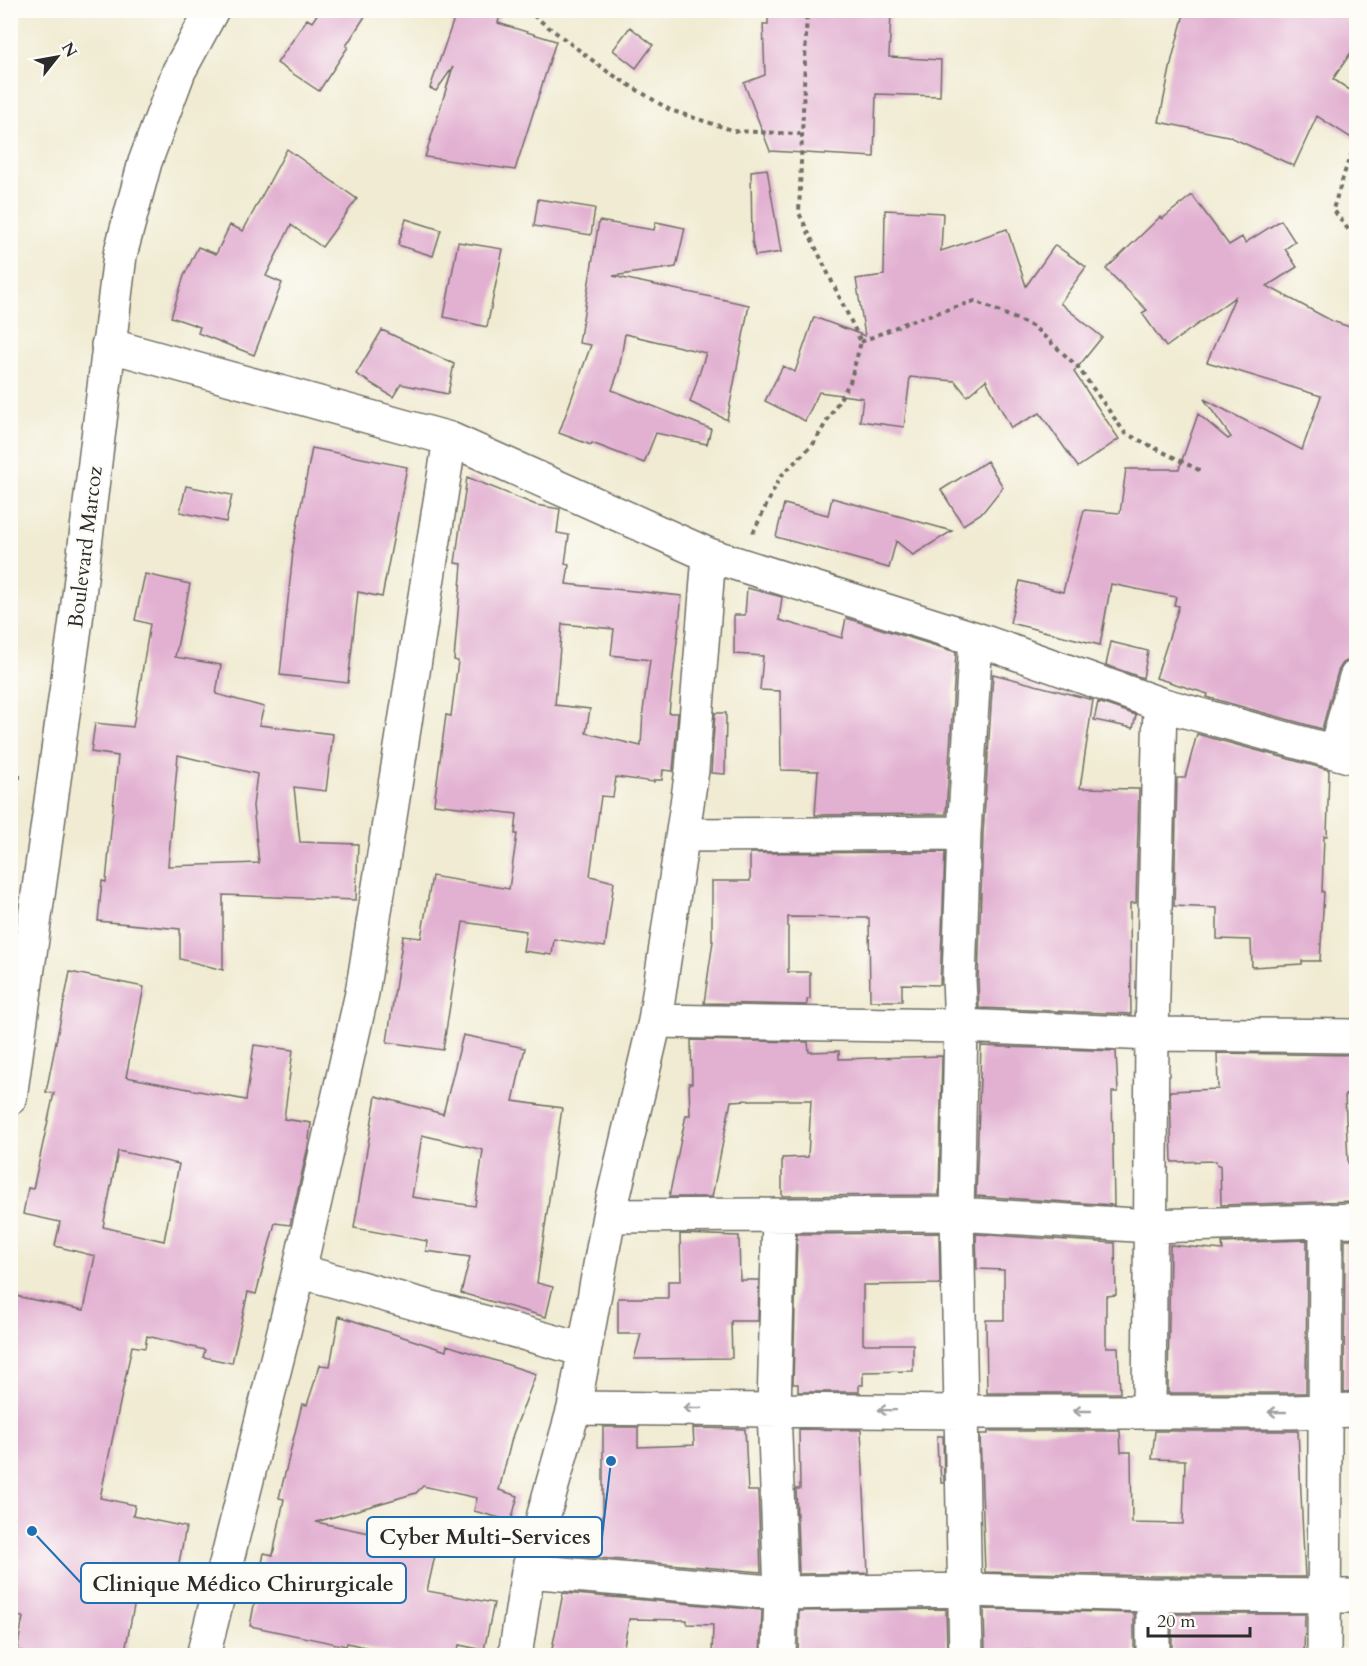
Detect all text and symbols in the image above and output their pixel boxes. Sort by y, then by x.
north arrow [27,27,87,87]
text: N [56,38,82,62]
street label: Boulevard Marcoz [61,464,110,630]
one-way arrow [683,1402,703,1414]
one-way arrow [878,1405,898,1416]
one-way arrow [1073,1405,1093,1417]
one-way arrow [1268,1406,1288,1418]
callout: Cyber Multi-Services [367,1517,602,1557]
text: Cyber Multi-Services [379,1522,591,1552]
callout: Clinique Médico Chirurgicale [81,1563,406,1603]
text: Clinique Médico Chirurgicale [92,1569,394,1599]
scale bar [1148,1600,1250,1638]
text: 20 m [1157,1609,1196,1634]

